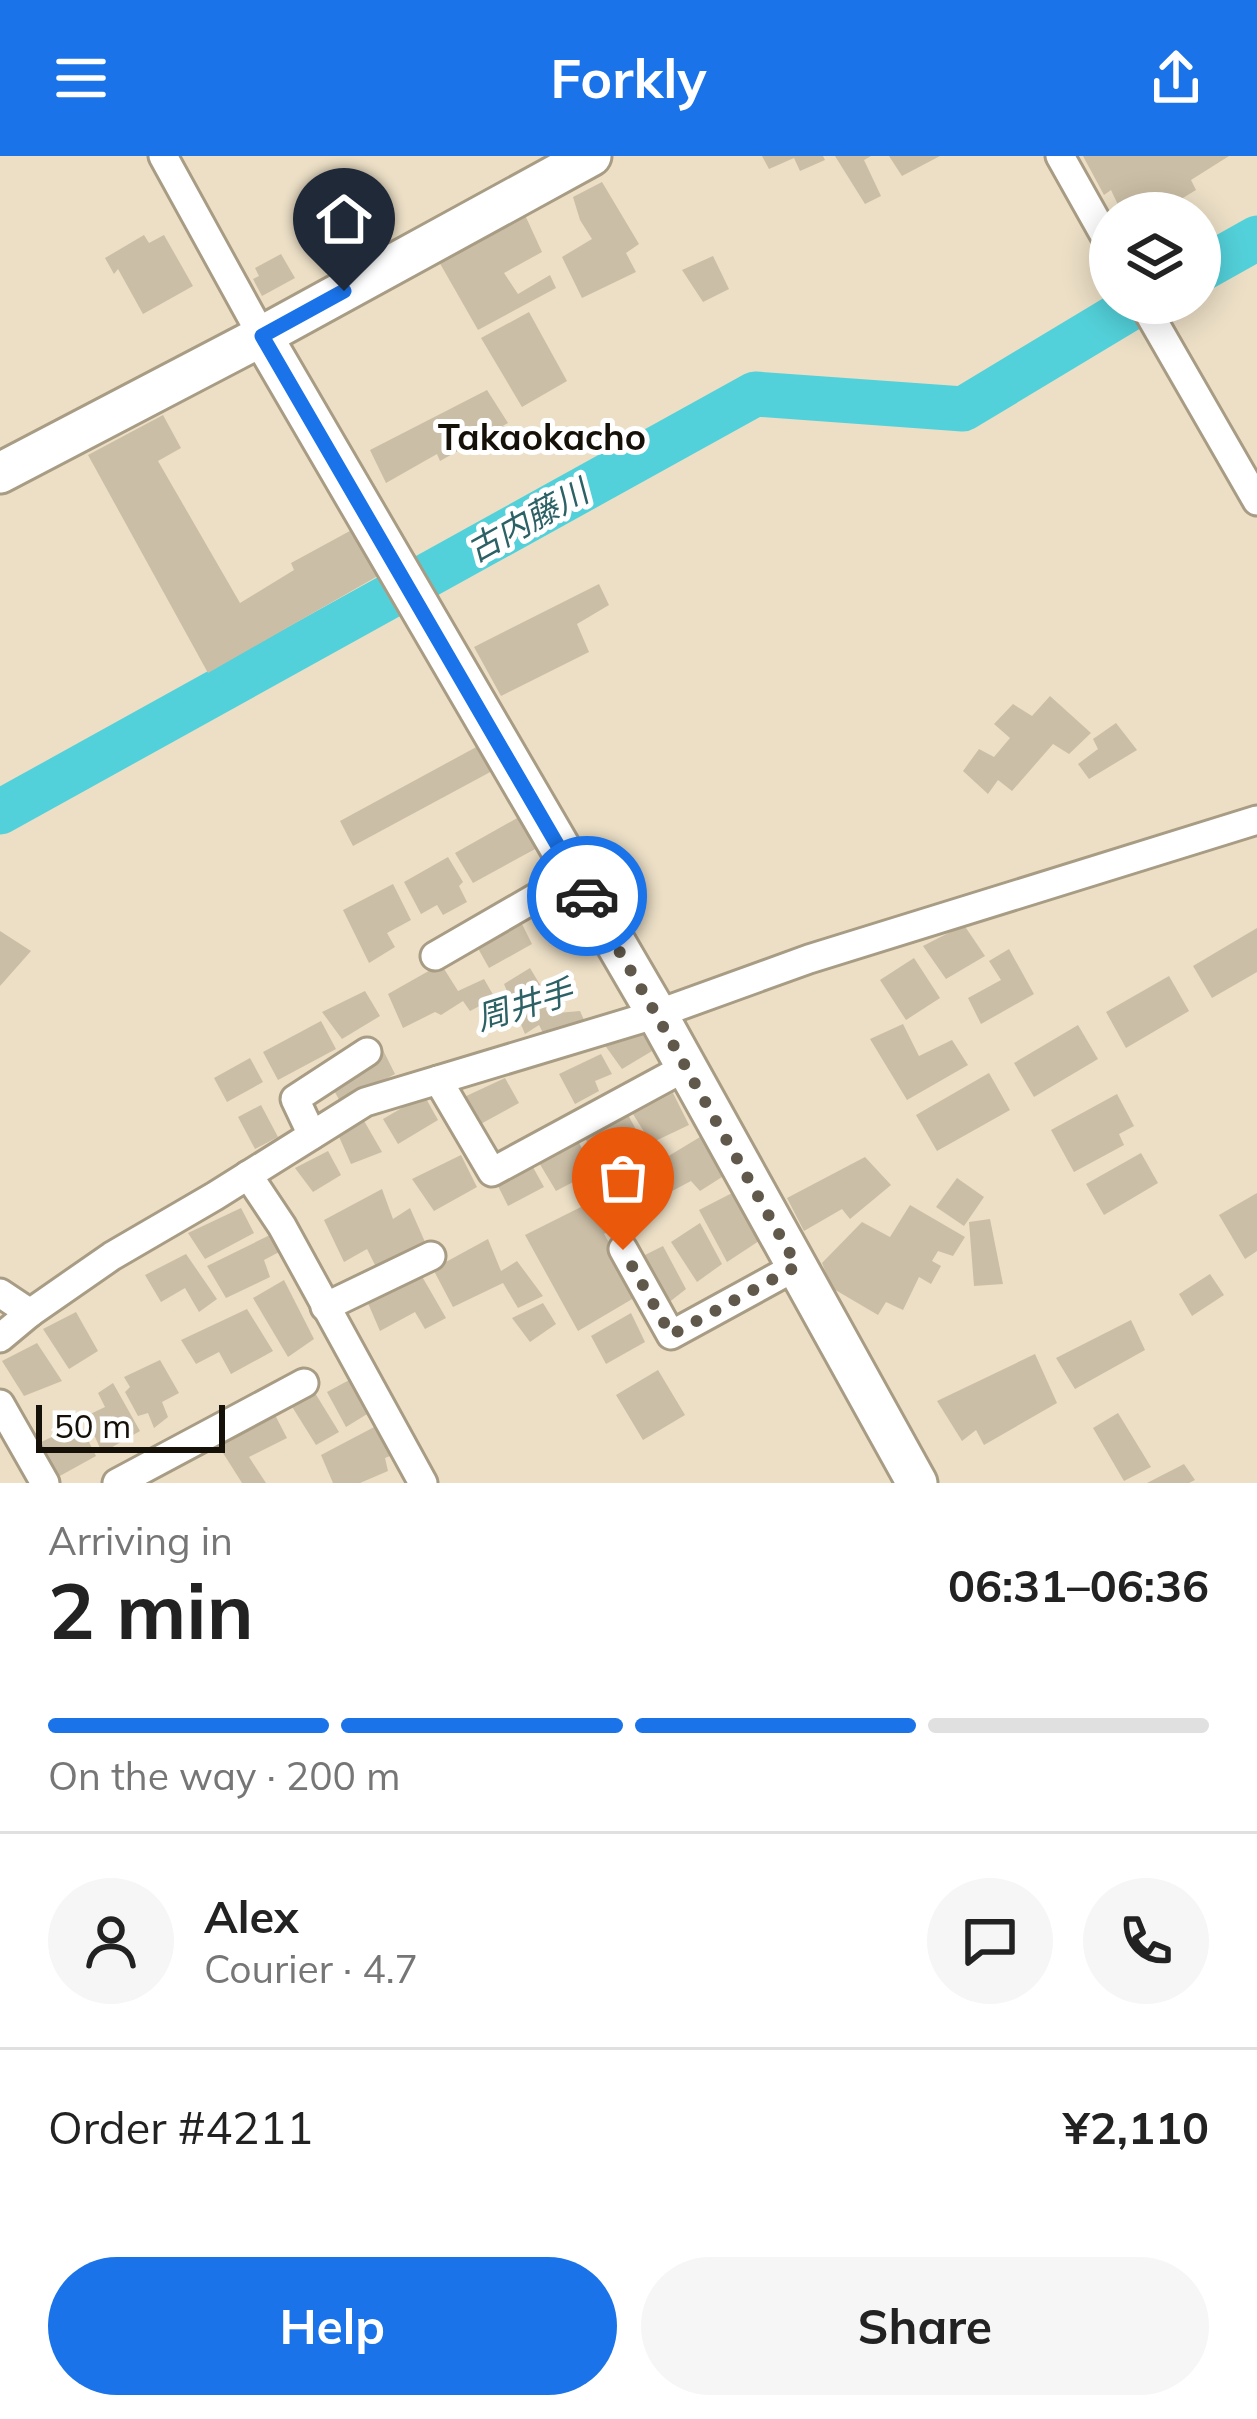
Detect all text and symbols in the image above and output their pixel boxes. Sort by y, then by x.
text: Forkly [550,44,707,112]
icon: menu [48,45,114,111]
icon: share [1143,45,1209,111]
pin [293,168,395,291]
icon: home [311,186,377,252]
map controls [1089,192,1221,324]
button: layers [1089,192,1221,324]
district label: Takaokacho [438,414,646,459]
water label: 古内藤川 [459,469,597,570]
courier [527,836,647,956]
icon: car [554,863,620,929]
water label: 周井手 [471,969,579,1038]
pin [572,1127,674,1250]
icon: bag [590,1145,656,1211]
scale bar [36,1399,225,1452]
text: 50 m [54,1405,131,1446]
text: Arriving in [48,1516,233,1565]
text: 06:31–06:36 [948,1557,1209,1613]
text: 2 min [48,1561,254,1659]
text: On the way · 200 m [48,1751,400,1800]
button: person [48,1878,174,2004]
button: chat [927,1878,1053,2004]
button: phone [1083,1878,1209,2004]
text: Alex [204,1888,299,1944]
text: Courier · 4.7 [204,1944,418,1993]
text: Order #4211 [48,2099,313,2155]
text: ¥2,110 [1063,2099,1209,2155]
button: Help [48,2257,617,2395]
button: Share [641,2257,1209,2395]

